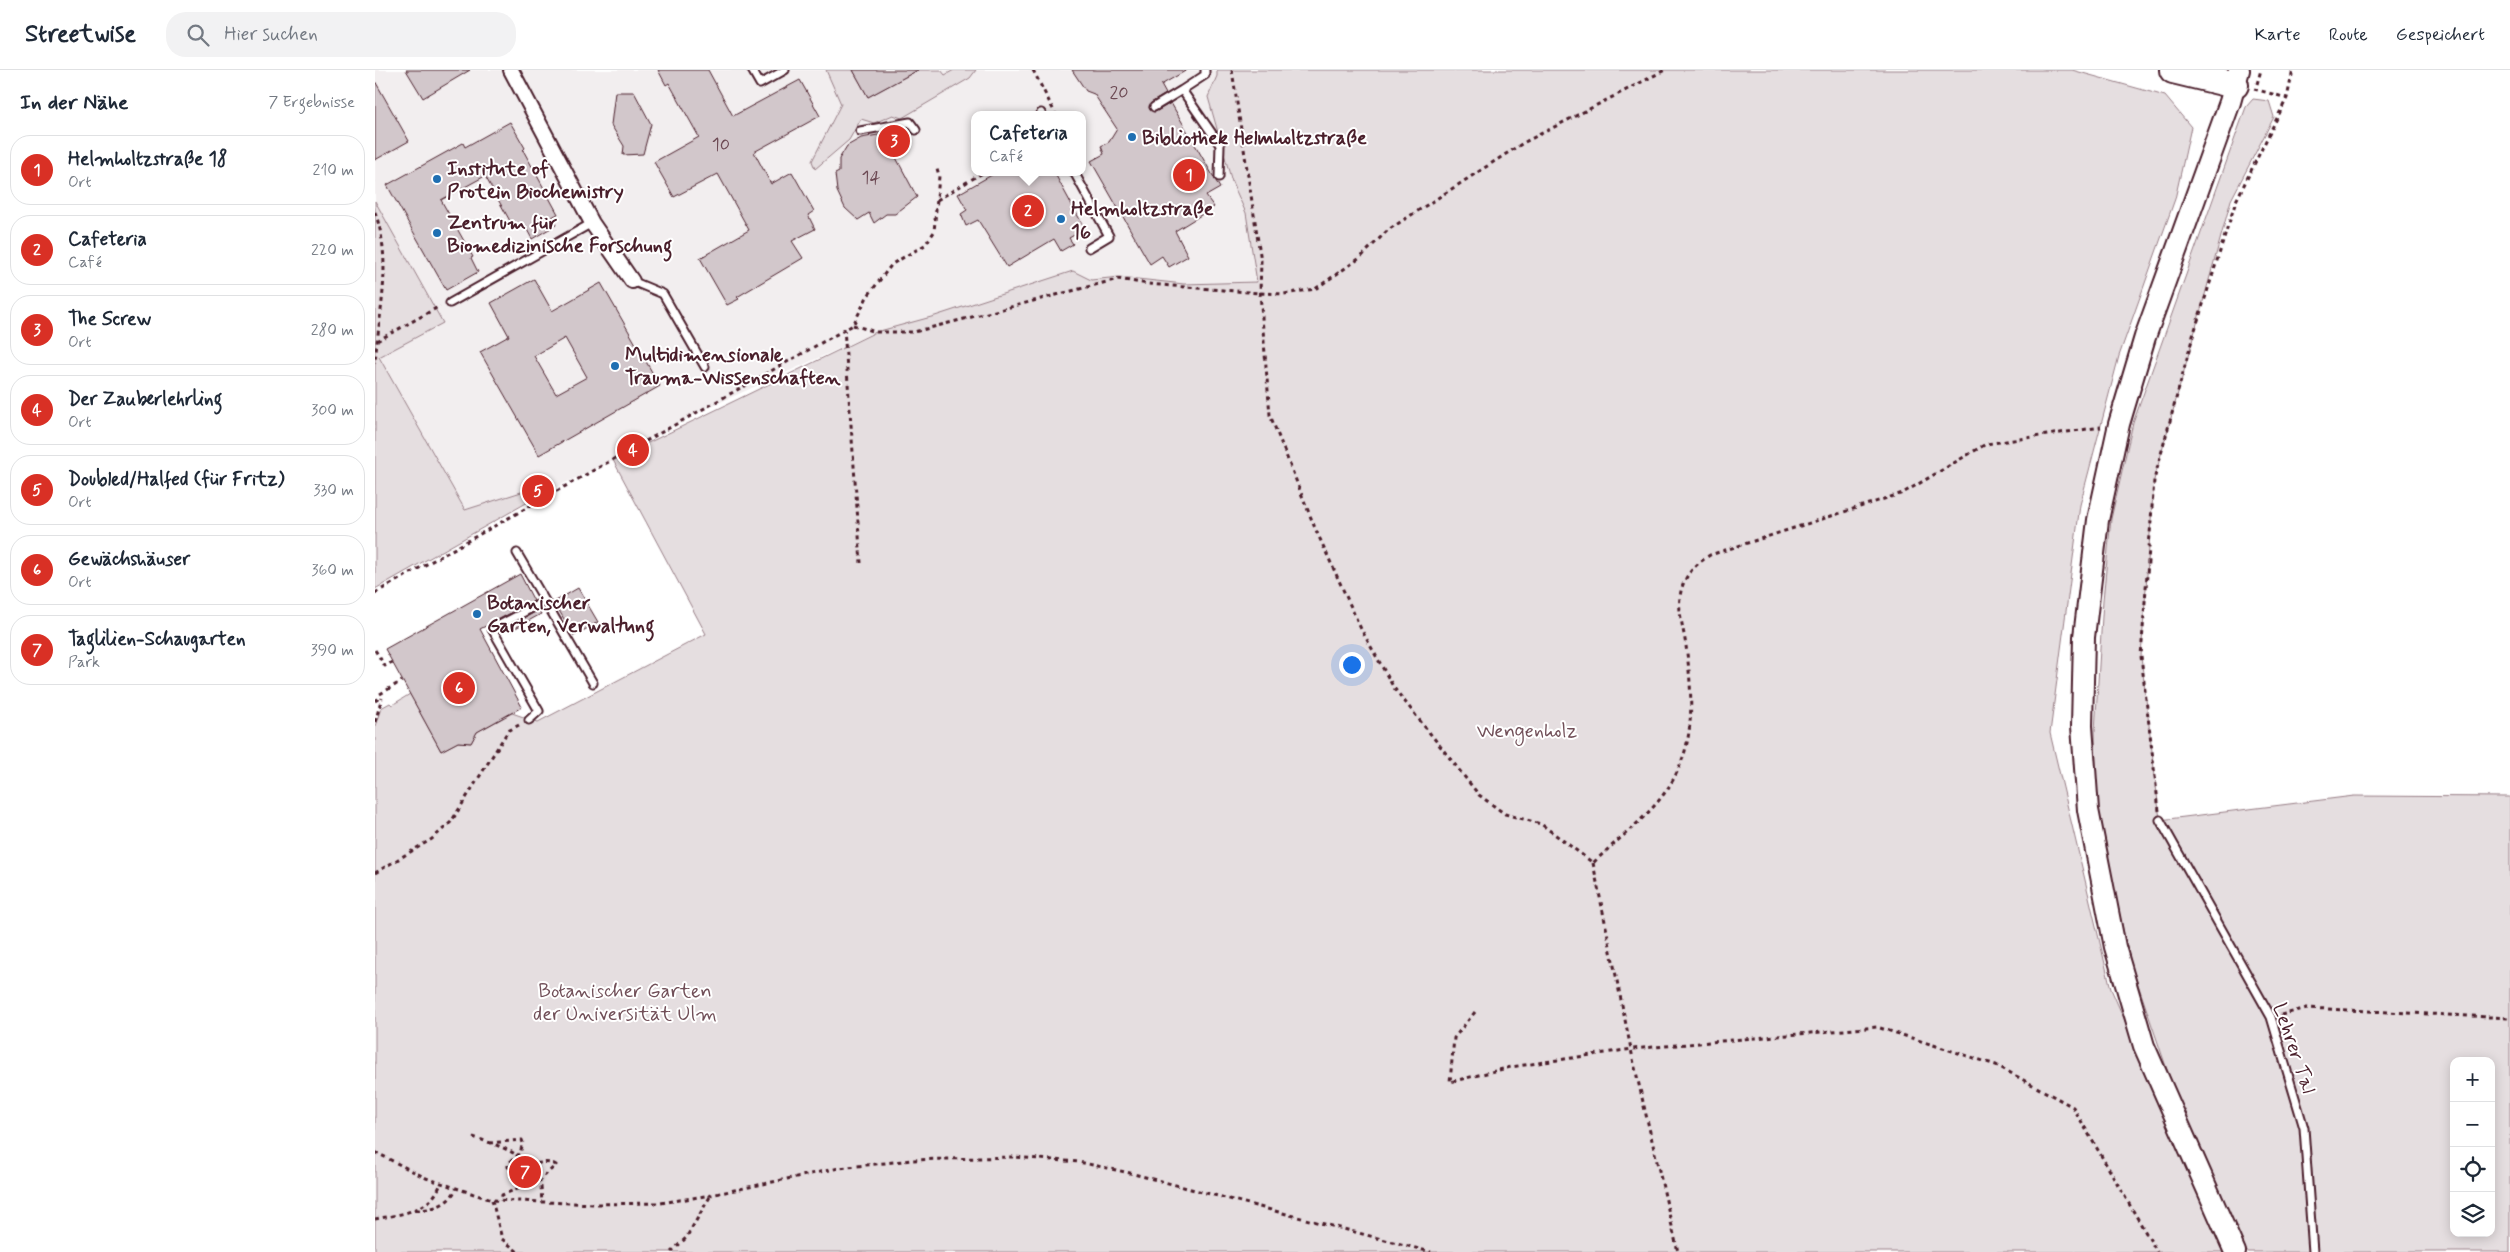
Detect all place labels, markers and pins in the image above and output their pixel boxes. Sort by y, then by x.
pin: 3 [878,122,910,160]
place label: Bibliothek Helmholtzstraße [1142,125,1367,152]
marker: Bibliothek Helmholtzstraße [1126,131,1138,143]
place label: Institute of Protein Biochemistry [447,156,624,206]
pin: 1 [1173,156,1205,194]
marker: Institute of Protein Biochemistry [431,173,443,185]
pin: 2 [1012,192,1044,230]
place label: Helmholtzstraße 16 [1071,196,1214,246]
place label: Zentrum für Biomedizinische Forschung [447,210,672,262]
marker: Helmholtzstraße 16 [1055,213,1067,225]
marker: Zentrum für Biomedizinische Forschung [431,227,443,239]
place label: Multidimensionale Trauma-Wissenschaften [625,342,841,392]
marker: Multidimensionale Trauma-Wissenschaften [609,360,621,372]
pin: 4 [617,431,649,469]
pin: 5 [522,472,554,510]
place label: Botanischer Garten, Verwaltung [487,590,655,642]
marker: Botanischer Garten, Verwaltung [471,608,483,620]
pin: 6 [443,669,475,707]
pin: 7 [509,1153,541,1191]

